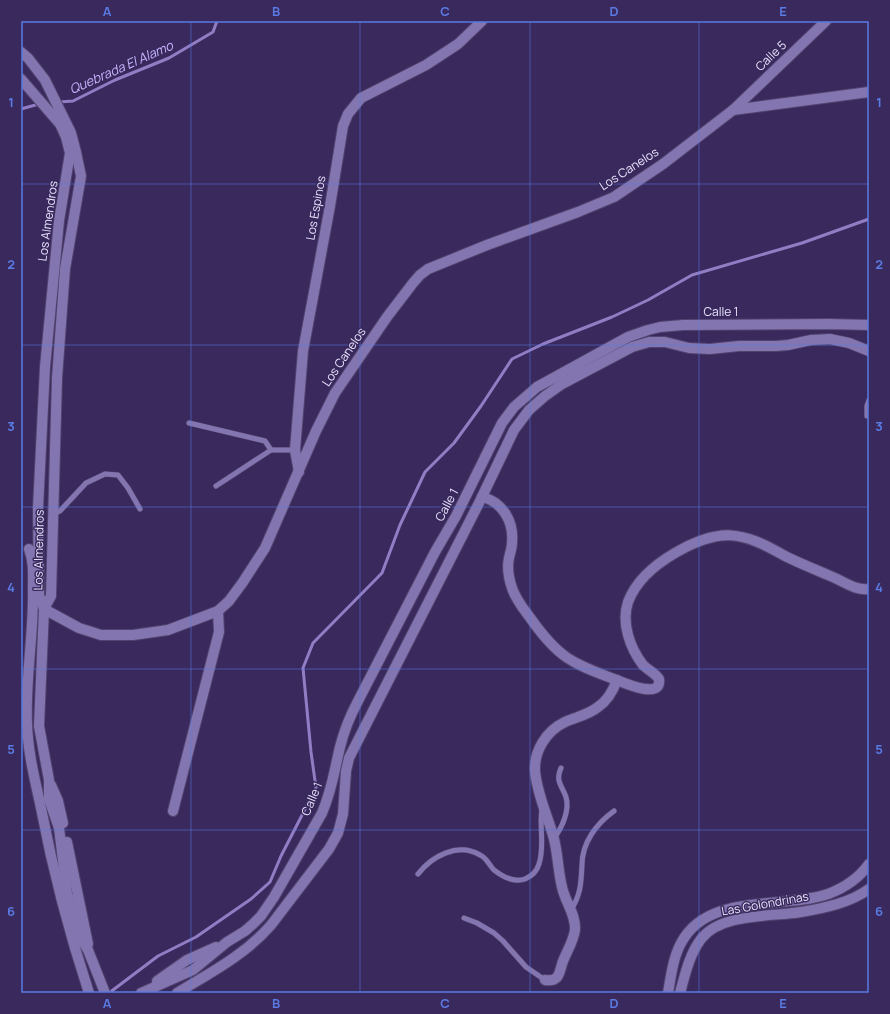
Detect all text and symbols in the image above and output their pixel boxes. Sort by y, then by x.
text: A [103,2,112,20]
text: B [272,2,280,20]
text: C [440,2,450,20]
text: D [609,2,619,20]
text: E [779,2,787,20]
water label: Quebrada El Alamo [66,36,177,98]
street label: Calle 5 [751,37,790,75]
text: 1 [8,93,14,111]
text: 1 [876,93,882,111]
street label: Los Canelos [596,143,662,194]
street label: Los Espinos [301,174,330,242]
street label: Los Almendros [33,180,62,262]
text: 2 [7,255,15,273]
text: 2 [875,255,883,273]
street label: Calle 1 [704,303,738,320]
street label: Los Canelos [318,324,369,389]
text: 3 [7,417,15,435]
text: 3 [875,417,883,435]
street label: Calle 1 [431,485,462,524]
street label: Los Almendros [29,509,48,591]
text: 4 [7,578,15,596]
text: 4 [875,578,883,596]
text: 5 [7,740,15,758]
text: 5 [875,740,883,758]
street label: Calle 1 [297,779,326,818]
street label: Las Golondrinas [720,887,810,920]
text: 6 [7,902,15,920]
text: 6 [875,902,883,920]
text: A [103,994,112,1012]
text: B [272,994,280,1012]
text: C [440,994,450,1012]
text: D [609,994,619,1012]
text: E [779,994,787,1012]

